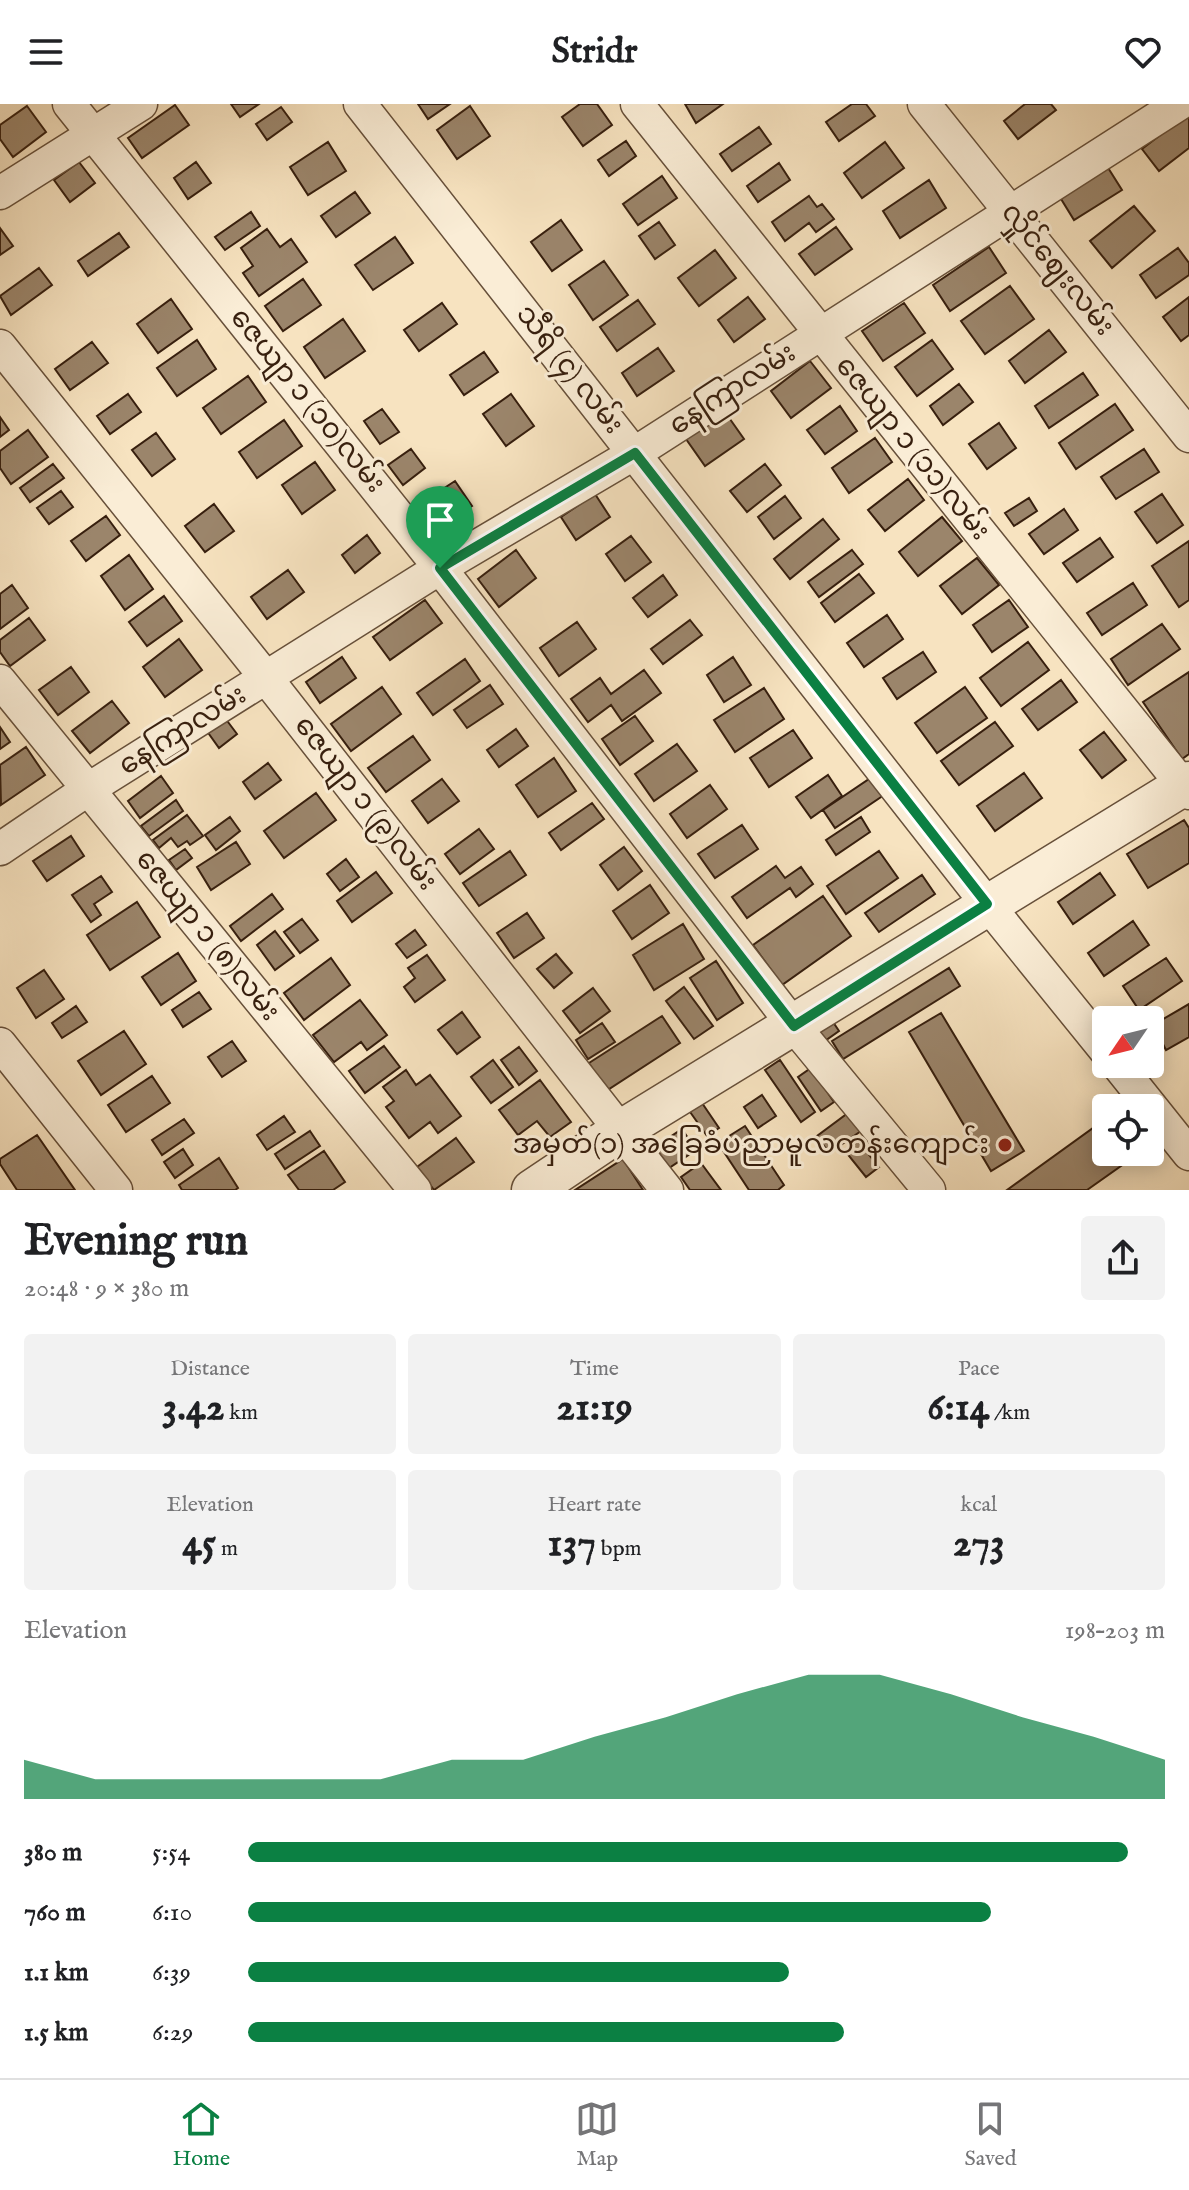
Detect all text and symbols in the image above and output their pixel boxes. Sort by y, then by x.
text: Stridr [552,29,637,75]
icon: menu [24,30,68,74]
icon: heart [1121,30,1165,74]
street label: လှိုင်ဈေးလမ်း [990,194,1124,346]
street label: သီရိ (၄) လမ်း [505,296,633,444]
street label: ဇေယျာ ၁ (၁၀)လမ်း [219,300,395,502]
street label: နေကြာလမ်း [661,334,805,446]
street label: ဇေယျာ ၁ (၁၁)လမ်း [825,348,999,550]
pin [406,486,474,568]
icon: arrive [418,498,462,542]
street label: နေကြာလမ်း [111,675,255,787]
street label: ဇေယျာ ၁ (၉)လမ်း [284,708,446,900]
street label: ဇေယျာ ၁ (၈)လမ်း [125,841,289,1031]
north arrow [1092,1006,1164,1078]
map controls [1092,1006,1164,1166]
button: locate [1092,1094,1164,1166]
place label: အမှတ်(၁) အခြေခံပညာမူလတန်းကျောင်း [512,1125,989,1166]
marker: အမှတ်(၁) အခြေခံပညာမူလတန်းကျောင်း [996,1136,1014,1154]
text: Evening run [24,1214,248,1270]
button: share [1081,1216,1165,1300]
text: 20:48 · 9 × 380 m [24,1272,189,1305]
text: Distance [170,1355,250,1383]
text: Time [570,1355,619,1383]
text: Pace [958,1355,1000,1383]
text: 3.42 [162,1383,224,1434]
text: 21:19 [556,1383,633,1434]
text: 6:14 [927,1383,989,1434]
text: km [224,1399,258,1427]
text: /km [989,1399,1030,1427]
text: Elevation [167,1491,254,1519]
text: Heart rate [548,1491,641,1519]
text: kcal [960,1491,997,1519]
text: 45 [182,1519,216,1570]
text: 137 [548,1519,596,1570]
text: 273 [953,1519,1005,1570]
text: m [216,1535,238,1563]
text: bpm [596,1535,641,1563]
text: Elevation [24,1614,127,1647]
text: 198–203 m [1065,1614,1165,1647]
text: 380 m [24,1836,82,1869]
text: 5:54 [152,1836,190,1869]
text: 760 m [24,1896,86,1929]
text: 6:10 [152,1896,192,1929]
text: 1.1 km [24,1956,89,1989]
text: 6:39 [152,1956,191,1989]
text: 1.5 km [24,2016,88,2049]
text: 6:29 [152,2016,193,2049]
tab: Home [173,2097,230,2173]
tab: Map [575,2097,619,2173]
tab: Saved [964,2097,1016,2173]

